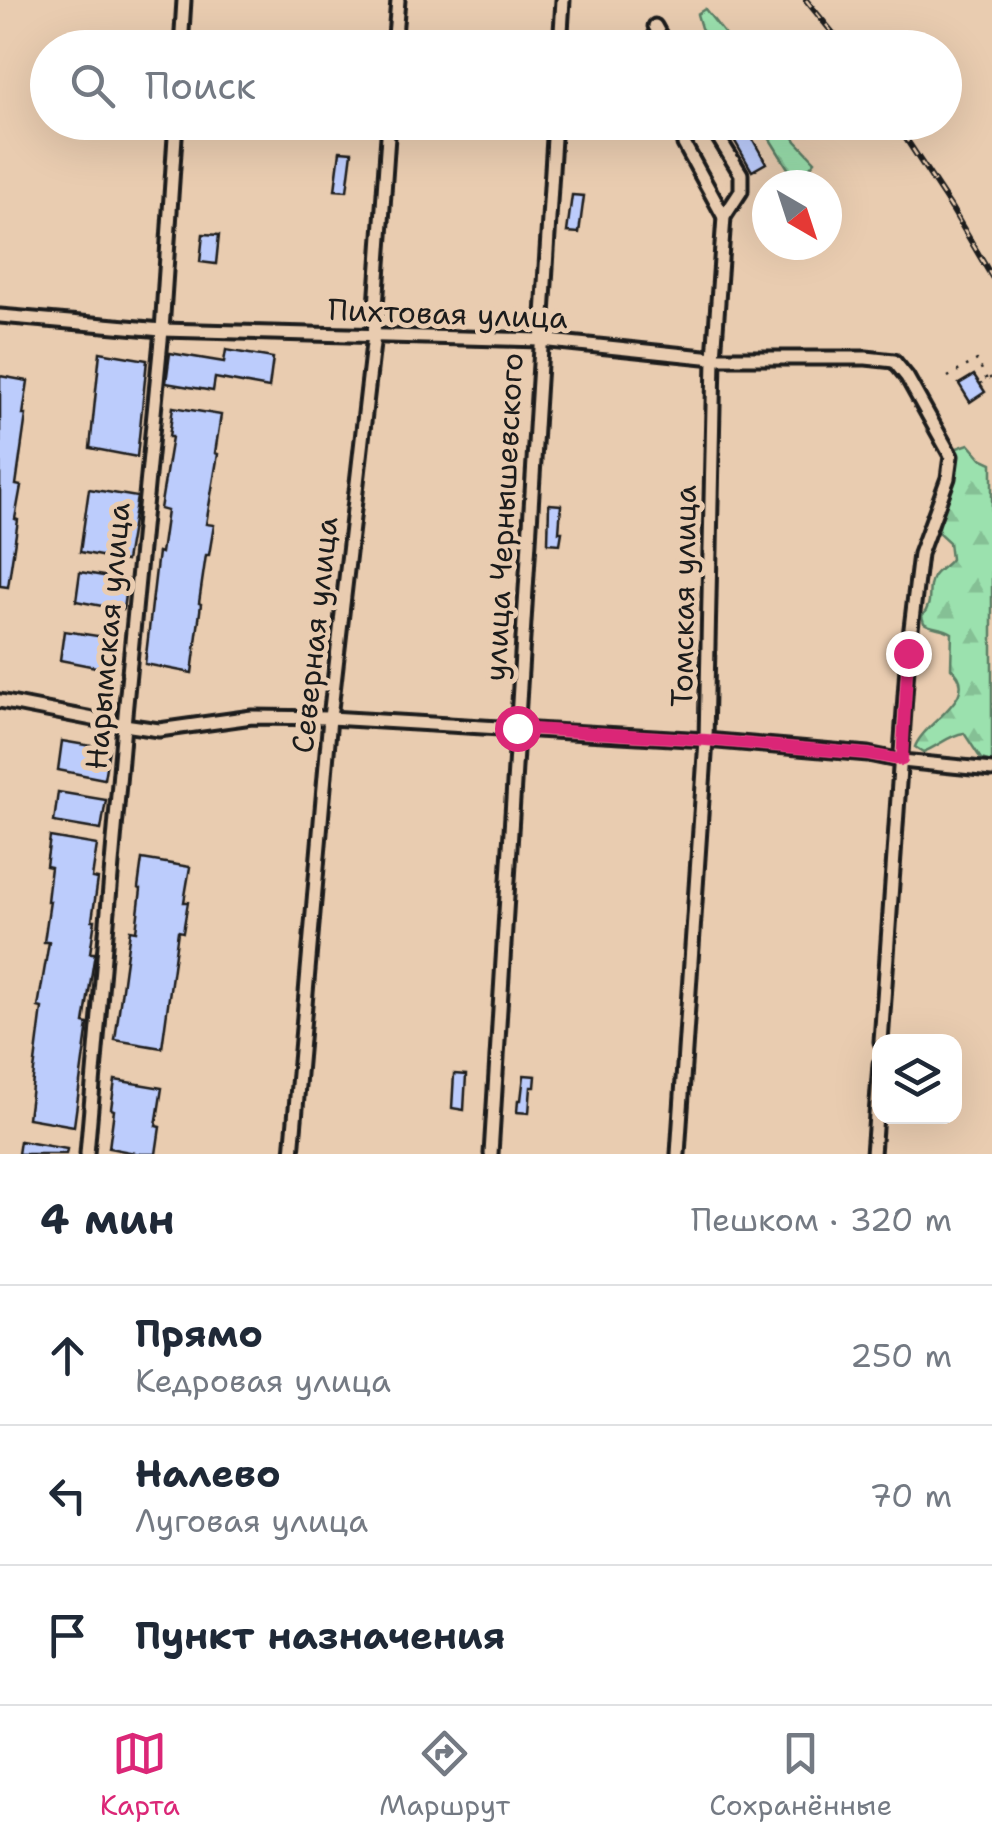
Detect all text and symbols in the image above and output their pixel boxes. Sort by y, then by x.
search box [30,30,962,140]
icon: search [65,58,120,113]
text: Поиск [145,60,256,111]
north arrow [752,170,842,260]
street label: Пихтовая улица [328,289,569,338]
street label: улица Чернышевского [474,352,533,682]
street label: Томская улица [661,484,706,707]
street label: Нарымская улица [75,500,140,771]
street label: Северная улица [282,514,347,755]
route end [886,631,932,677]
route start [495,706,541,752]
map controls [872,1034,962,1124]
button: layers [872,1034,962,1124]
text: 4 мин [40,1191,175,1247]
text: Пешком · 320 m [691,1198,952,1241]
text: Прямо [135,1308,263,1359]
icon: ahead [40,1328,95,1383]
text: 250 m [850,1334,952,1377]
text: Кедровая улица [135,1359,391,1402]
text: Налево [135,1448,281,1499]
icon: left [40,1468,95,1523]
text: 70 m [869,1474,952,1517]
text: Луговая улица [135,1499,368,1542]
icon: arrive [40,1608,95,1663]
text: Пункт назначения [135,1610,505,1661]
tab: Карта [100,1726,180,1824]
tab: Маршрут [379,1726,510,1824]
tab: Сохранённые [709,1726,892,1824]

